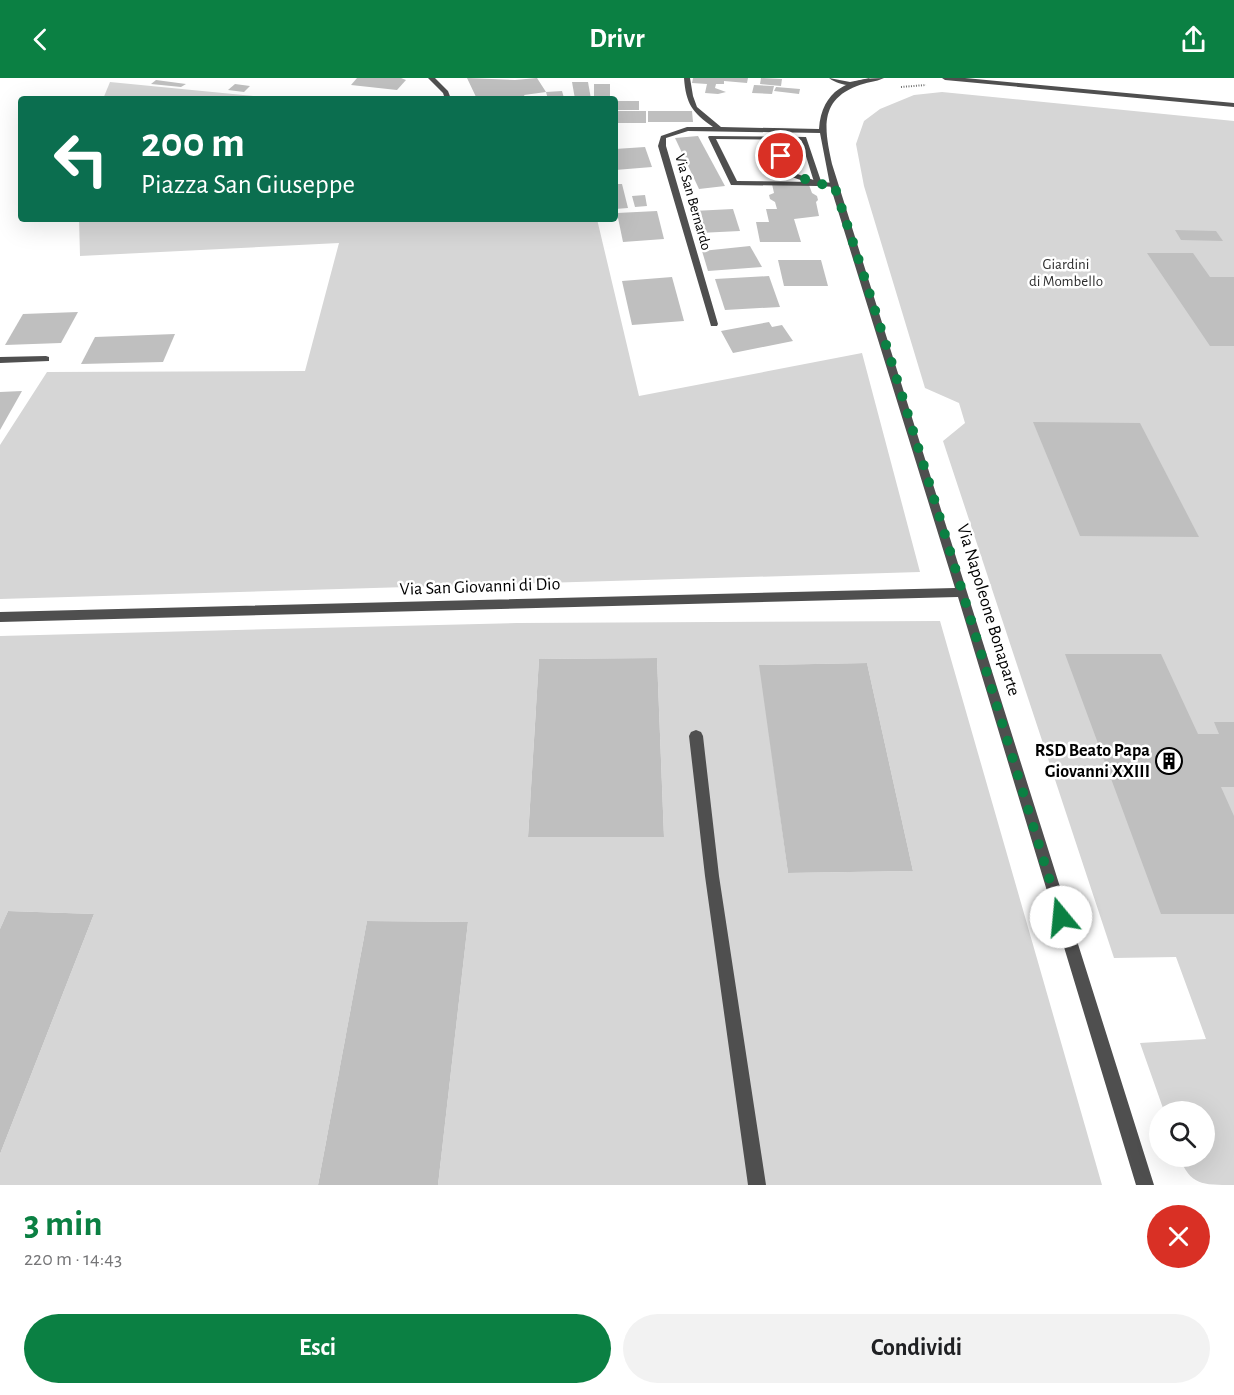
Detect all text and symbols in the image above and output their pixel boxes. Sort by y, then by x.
icon: back [24,23,57,56]
icon: share [1177,23,1210,56]
text: Drivr [589,25,645,52]
icon: left [42,120,120,198]
text: 200 m [141,122,245,164]
pin [755,130,806,181]
icon: arrive [764,139,797,172]
street label: Via San Bernardo [672,152,714,252]
text: Piazza San Giuseppe [141,171,355,198]
park label: Giardini di Mombello [1029,257,1103,289]
street label: Via Napoleone Bonaparte [953,522,1023,698]
street label: Via San Giovanni di Dio [399,575,561,599]
place label: RSD Beato Papa Giovanni XXIII [1035,742,1150,781]
building icon: RSD Beato Papa Giovanni XXIII [1154,746,1184,776]
position arrow [1029,885,1093,949]
map controls [1149,1101,1215,1167]
button: search [1149,1101,1215,1167]
button: close [1147,1205,1210,1268]
text: 3 min [24,1206,102,1242]
text: 220 m · 14:43 [24,1249,122,1269]
button: Esci [24,1314,611,1383]
button: Condividi [623,1314,1210,1383]

